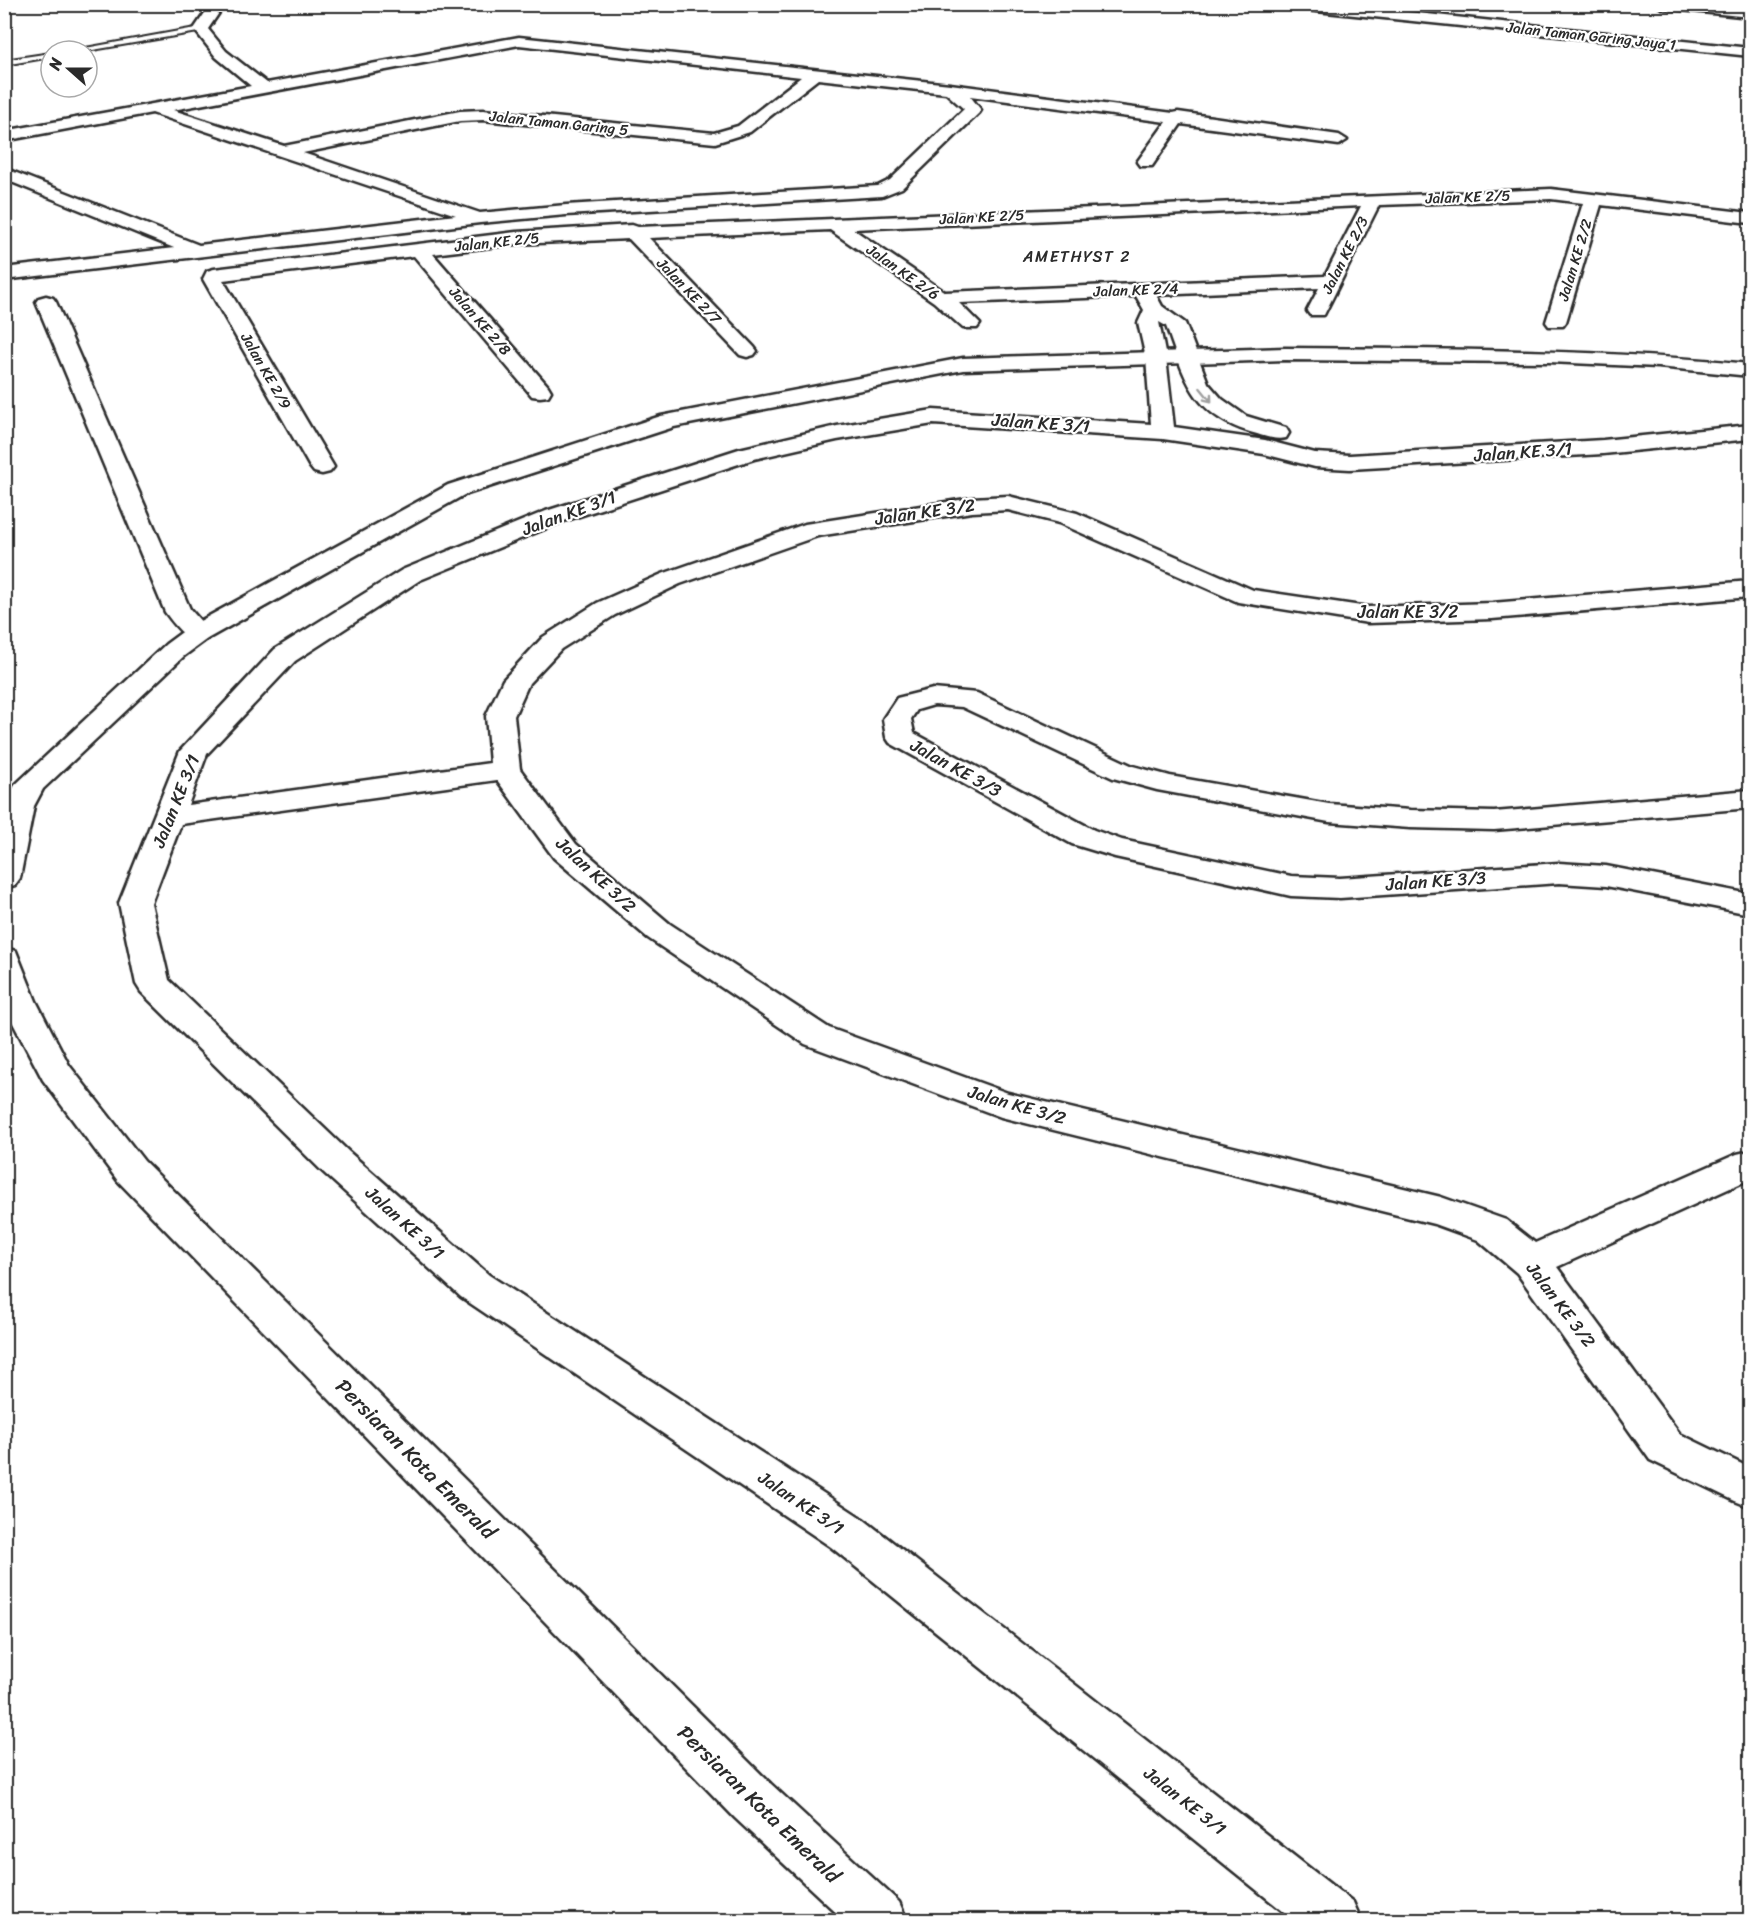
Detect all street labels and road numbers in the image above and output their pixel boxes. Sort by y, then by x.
street label: Jalan Taman Garing Jaya 1 [1504,14,1677,58]
street label: Jalan Taman Garing 5 [487,103,630,143]
street label: Jalan KE 2/5 [1424,183,1511,212]
street label: Jalan KE 2/5 [938,202,1025,232]
street label: Jalan KE 2/3 [1314,212,1376,299]
street label: Jalan KE 2/2 [1550,215,1600,305]
street label: Jalan KE 2/5 [452,225,541,259]
street label: Jalan KE 2/6 [860,237,945,307]
street label: Jalan KE 2/7 [650,251,729,331]
street label: Jalan KE 2/4 [1092,276,1179,305]
street label: Jalan KE 2/8 [442,280,518,362]
street label: Jalan KE 2/9 [233,327,299,414]
street label: Jalan KE 3/1 [990,404,1091,442]
street label: Jalan KE 3/1 [1472,433,1573,471]
street label: Jalan KE 3/1 [516,481,621,545]
street label: Jalan KE 3/2 [872,489,977,535]
street label: Jalan KE 3/2 [1357,596,1458,628]
street label: Jalan KE 3/3 [903,729,1008,806]
street label: Jalan KE 3/1 [142,749,209,853]
street label: Jalan KE 3/2 [547,828,644,921]
street label: Jalan KE 3/3 [1384,862,1487,901]
street label: Jalan KE 3/2 [963,1075,1070,1134]
street label: Jalan KE 3/1 [357,1178,452,1268]
street label: Jalan KE 3/2 [1517,1254,1604,1355]
street label: Persiaran Kota Emerald [326,1369,507,1550]
street label: Jalan KE 3/1 [751,1462,851,1544]
street label: Persiaran Kota Emerald [668,1715,851,1894]
street label: Jalan KE 3/1 [1136,1758,1234,1844]

